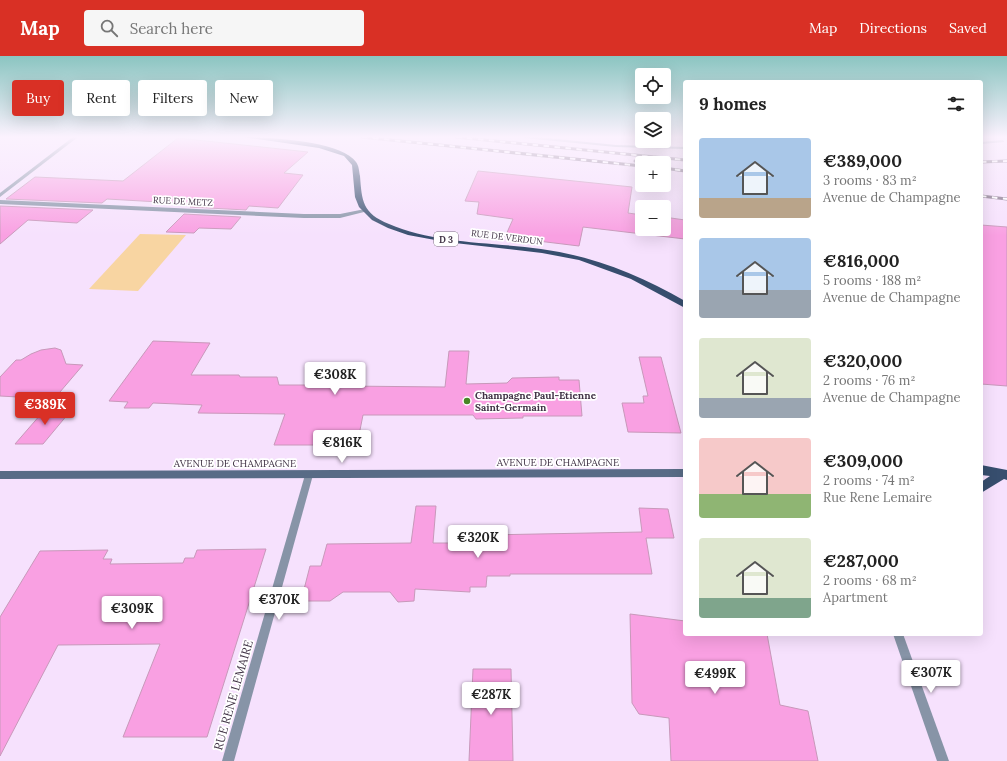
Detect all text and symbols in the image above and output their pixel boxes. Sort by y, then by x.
search box [84,10,364,46]
text: Map [20,16,60,40]
icon: search [98,17,120,39]
text: Search here [130,19,213,38]
text: Map [809,19,837,37]
text: Directions [859,19,927,37]
text: Saved [949,19,987,37]
map controls [635,68,671,236]
button: locate [635,68,671,104]
chip: Buy [12,80,64,116]
chip: Rent [72,80,130,116]
chip: Filters [138,80,207,116]
chip: New [215,80,273,116]
text: 9 homes [699,93,766,115]
icon: filters [945,93,967,115]
button: layers [635,112,671,148]
text: €389,000 [823,150,902,172]
icon: home [731,154,779,202]
button: + [635,156,671,192]
text: 3 rooms · 83 m² [823,172,917,189]
text: Avenue de Champagne [823,189,961,206]
street label: RUE DE METZ [153,194,214,208]
button: − [635,200,671,236]
street label: RUE DE VERDUN [470,227,544,247]
road number: D 3 [434,232,458,246]
text: €816,000 [823,250,900,272]
icon: home [731,254,779,302]
text: 5 rooms · 188 m² [823,272,921,289]
text: Avenue de Champagne [823,289,961,306]
text: €320,000 [823,350,902,372]
icon: home [731,354,779,402]
pin: €308K [307,362,363,396]
text: €308K [314,366,356,383]
text: 2 rooms · 76 m² [823,372,915,389]
place label: Champagne Paul-Etienne Saint-Germain [475,389,597,414]
text: Avenue de Champagne [823,389,961,406]
pin: €389K [17,392,73,426]
text: €389K [24,396,66,413]
marker: Champagne Paul-Etienne Saint-Germain [462,396,472,406]
pin: €816K [314,430,370,464]
text: €816K [322,434,362,451]
text: €309,000 [823,450,903,472]
icon: home [731,454,779,502]
street label: AVENUE DE CHAMPAGNE [496,456,619,469]
street label: AVENUE DE CHAMPAGNE [173,457,296,470]
text: 2 rooms · 74 m² [823,472,915,489]
text: Rue Rene Lemaire [823,489,932,506]
pin: €320K [450,525,506,559]
text: €320K [457,529,499,546]
text: €287,000 [823,550,899,572]
icon: home [731,554,779,602]
text: 2 rooms · 68 m² [823,572,917,589]
pin: €370K [251,587,307,621]
text: Apartment [823,589,888,606]
text: €370K [258,591,300,608]
pin: €309K [104,596,160,630]
text: €309K [111,600,153,617]
street label: RUE RENE LEMAIRE [210,638,256,752]
pin: €307K [903,660,959,694]
pin: €499K [687,661,743,695]
text: €307K [910,664,952,681]
text: €499K [694,665,736,682]
pin: €287K [463,682,519,716]
text: €287K [471,686,511,703]

